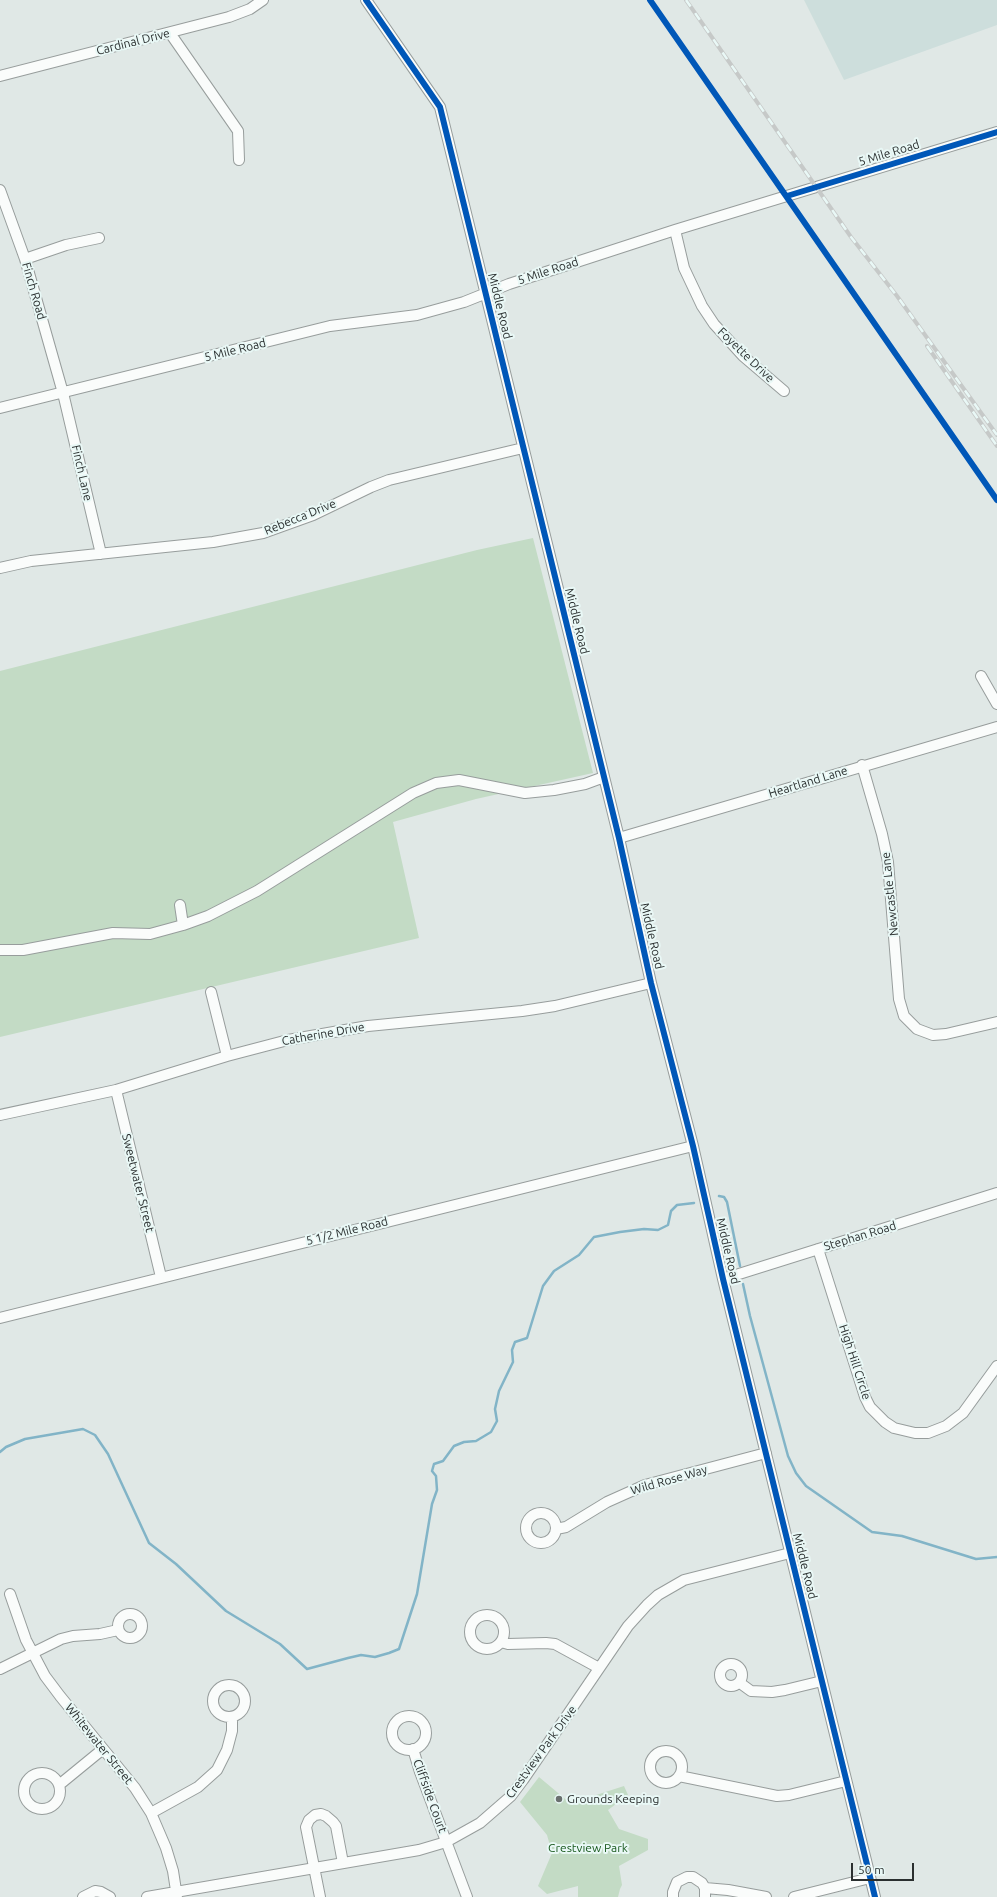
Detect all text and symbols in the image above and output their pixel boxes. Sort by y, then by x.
street label: Cardinal Drive [95,26,171,58]
street label: 5 Mile Road [857,137,921,169]
street label: 5 Mile Road [516,254,580,288]
street label: Finch Road [19,261,49,321]
street label: Middle Road [485,271,515,341]
street label: Foyette Drive [715,325,777,385]
street label: 5 Mile Road [203,335,267,365]
street label: Finch Lane [69,444,95,502]
street label: Rebecca Drive [262,496,338,538]
street label: Middle Road [562,586,592,656]
street label: Heartland Lane [767,763,849,801]
street label: Newcastle Lane [878,851,902,937]
street label: Middle Road [637,901,667,971]
street label: Catherine Drive [280,1020,366,1048]
street label: Sweetwater Street [119,1132,157,1234]
street label: 5 1/2 Mile Road [305,1214,389,1248]
street label: Middle Road [713,1216,743,1286]
street label: Stephan Road [822,1218,898,1254]
street label: High Hill Circle [836,1323,874,1401]
street label: Wild Rose Way [629,1462,709,1498]
street label: Middle Road [790,1531,820,1601]
street label: Whitewater Street [62,1701,136,1787]
street label: Crestview Park Drive [503,1703,579,1801]
street label: Cliffside Court [410,1757,450,1835]
place label: Grounds Keeping [567,1792,659,1806]
marker: Grounds Keeping [554,1794,564,1804]
park label: Crestview Park [548,1841,628,1855]
scale bar [853,1855,916,1881]
text: 50 m [858,1863,885,1876]

